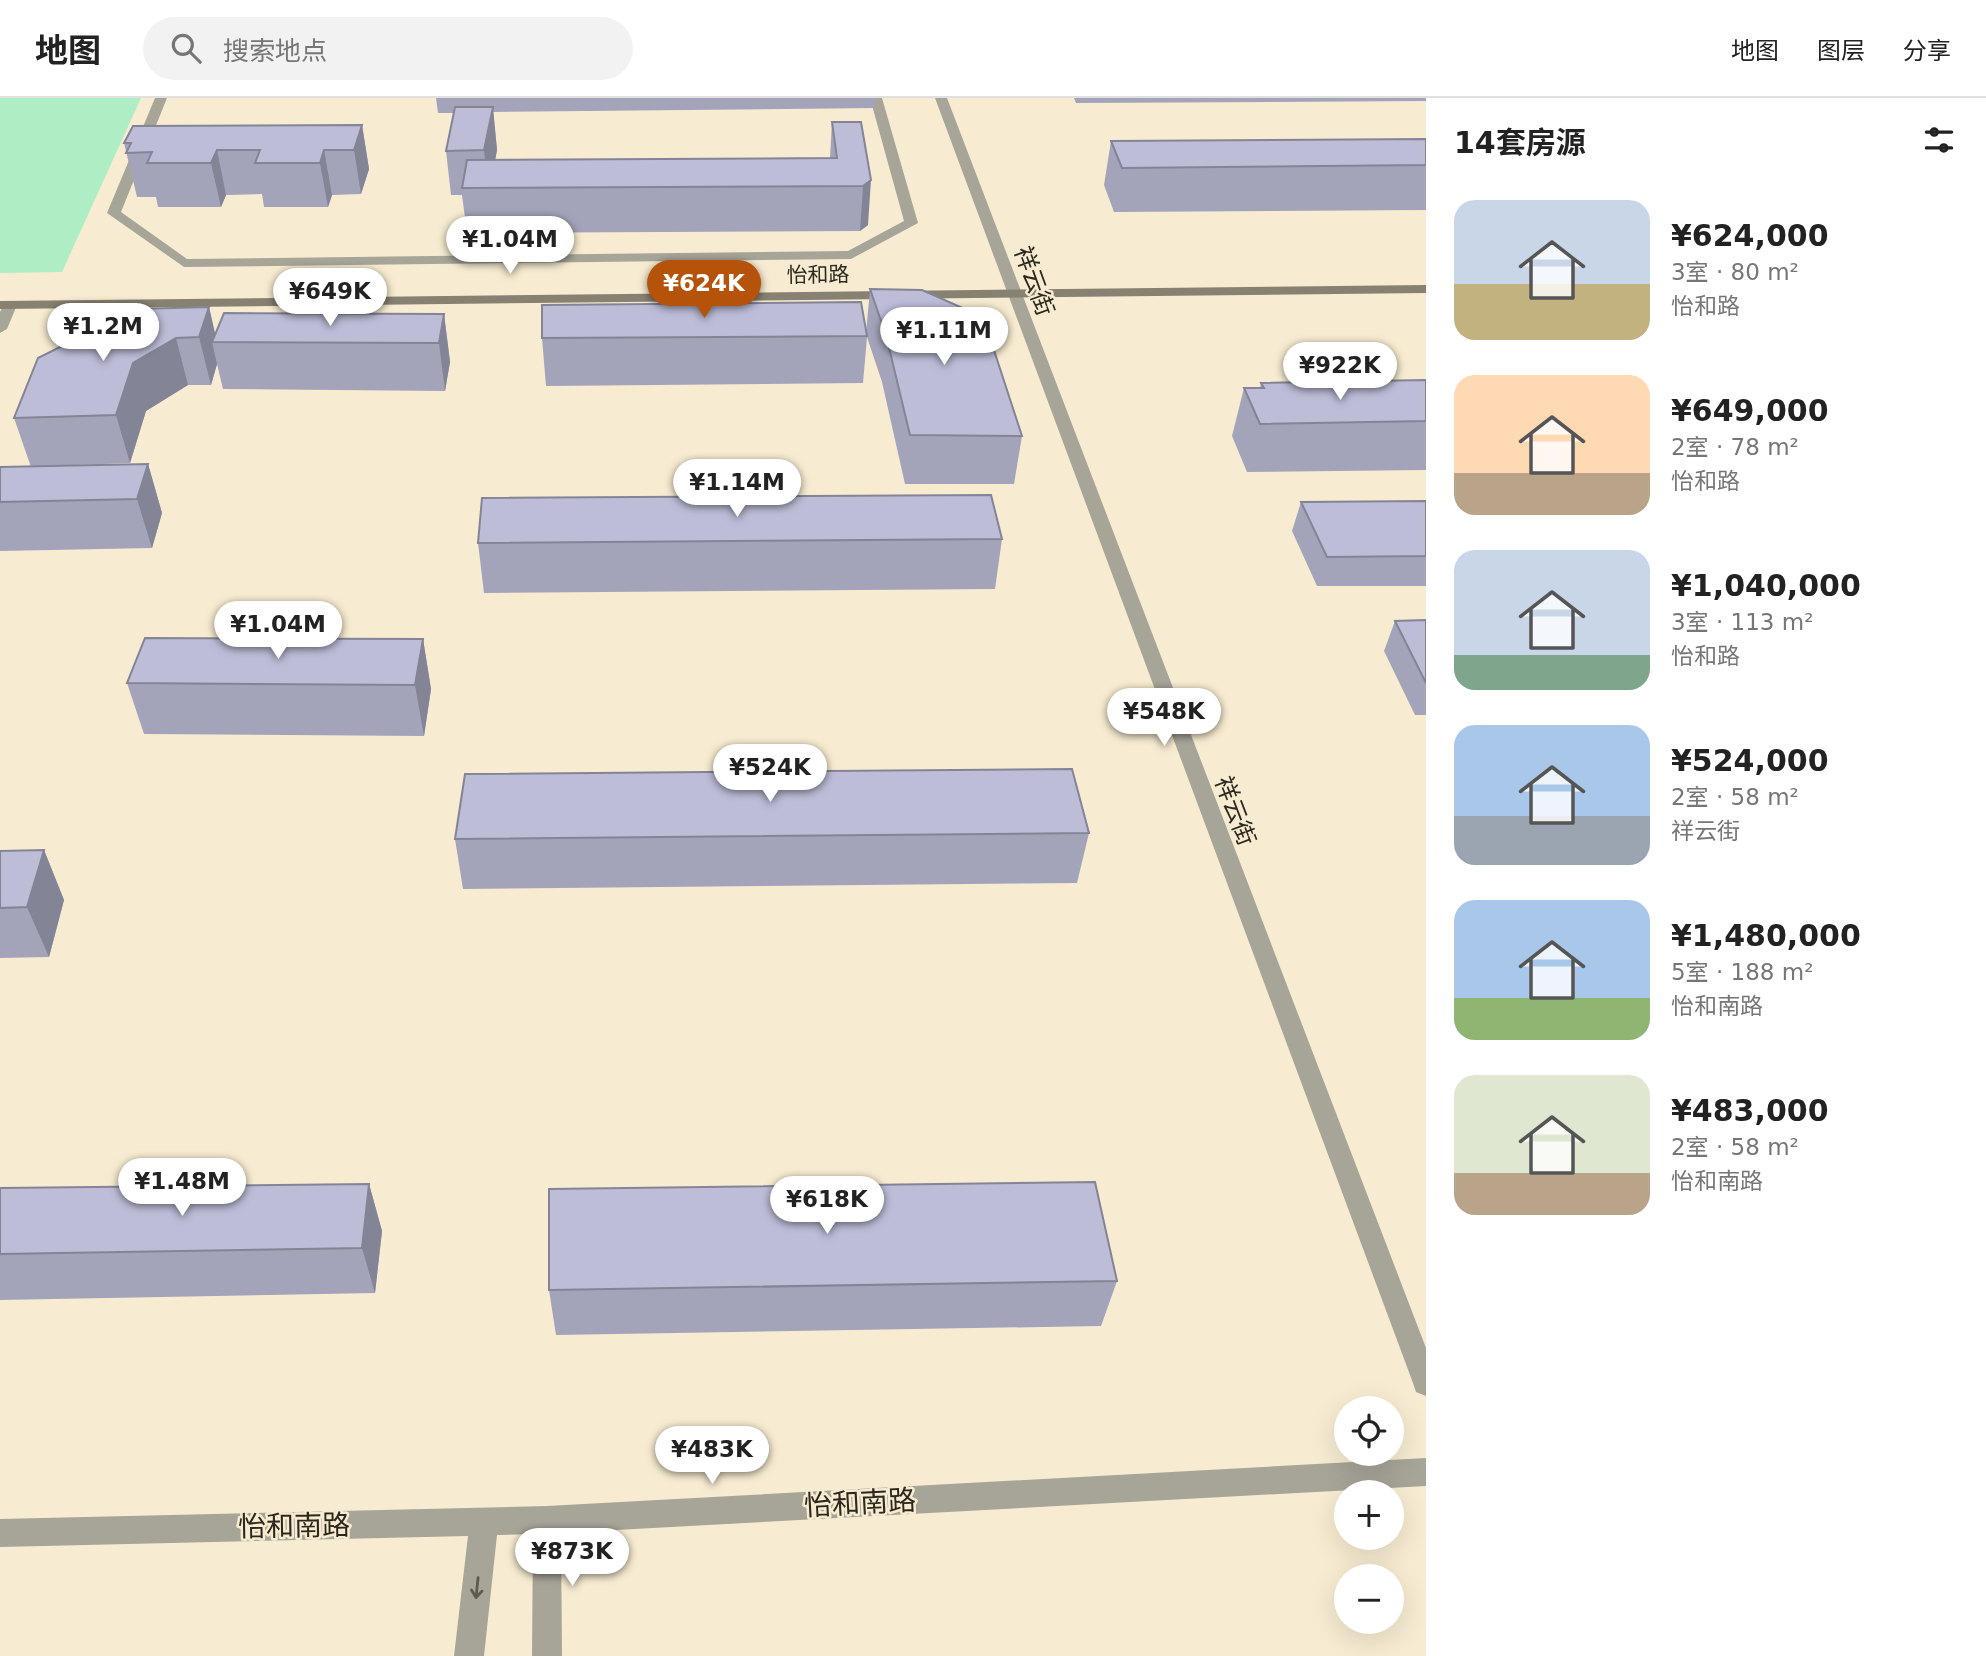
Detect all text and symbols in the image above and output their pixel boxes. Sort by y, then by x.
search box [143,17,633,80]
icon: search [167,29,205,67]
text: 地图 [35,31,101,70]
text: 搜索地点 [223,36,327,66]
text: 地图 [1731,37,1779,65]
text: 图层 [1817,37,1865,65]
text: 分享 [1903,37,1951,65]
icon: filters [1920,121,1958,159]
text: 14套房源 [1454,125,1586,160]
pin: ¥1.04M [453,216,567,276]
text: ¥624,000 [1671,218,1829,253]
text: ¥1.04M [462,226,558,252]
icon: home [1510,228,1594,312]
street label: 祥云街 [1009,242,1059,320]
text: 3室 · 80 m² [1671,259,1799,285]
pin: ¥624K [655,260,753,320]
street label: 怡和路 [786,262,850,288]
pin: ¥649K [281,268,379,328]
text: ¥624K [663,270,745,296]
text: ¥649K [289,278,371,304]
text: 怡和路 [1671,293,1740,319]
pin: ¥1.2M [54,303,152,363]
pin: ¥1.11M [887,308,1001,367]
text: ¥1.2M [63,313,143,339]
text: ¥1.11M [896,317,992,343]
pin: ¥922K [1291,342,1389,402]
text: ¥922K [1299,352,1381,378]
text: ¥649,000 [1671,393,1829,428]
icon: home [1510,403,1594,487]
text: 2室 · 78 m² [1671,434,1799,460]
pin: ¥1.14M [680,460,794,519]
text: 怡和路 [1671,468,1740,494]
text: ¥1.14M [689,469,785,495]
text: ¥1,040,000 [1671,568,1861,603]
icon: home [1510,578,1594,662]
pin: ¥1.04M [221,602,335,661]
text: 3室 · 113 m² [1671,609,1813,635]
text: ¥1.04M [230,611,326,637]
text: 怡和路 [1671,643,1740,669]
pin: ¥548K [1115,688,1213,748]
text: ¥548K [1123,698,1205,724]
text: ¥524,000 [1671,743,1829,778]
pin: ¥524K [721,744,819,804]
icon: home [1510,753,1594,837]
text: ¥524K [729,754,811,780]
street label: 祥云街 [1209,772,1261,850]
text: 2室 · 58 m² [1671,784,1799,810]
text: 祥云街 [1671,818,1740,844]
text: ¥1,480,000 [1671,918,1861,953]
icon: home [1510,928,1594,1012]
text: 5室 · 188 m² [1671,959,1813,985]
text: 怡和南路 [1671,993,1763,1019]
text: ¥483,000 [1671,1093,1829,1128]
icon: home [1510,1103,1594,1187]
text: 2室 · 58 m² [1671,1134,1799,1160]
pin: ¥1.48M [125,1158,239,1218]
text: ¥1.48M [134,1168,230,1194]
text: 怡和南路 [1671,1168,1763,1194]
pin: ¥618K [778,1176,876,1236]
text: ¥618K [786,1186,868,1212]
map controls [1334,1396,1404,1634]
button: locate [1334,1396,1404,1466]
pin: ¥483K [663,1426,761,1486]
text: ¥483K [671,1436,753,1462]
button: + [1334,1480,1404,1550]
street label: 怡和南路 [803,1484,917,1522]
street label: 怡和南路 [238,1509,350,1543]
pin: ¥873K [523,1528,621,1588]
text: ¥873K [531,1538,613,1564]
button: − [1334,1564,1404,1634]
one-way arrow [470,1577,483,1599]

